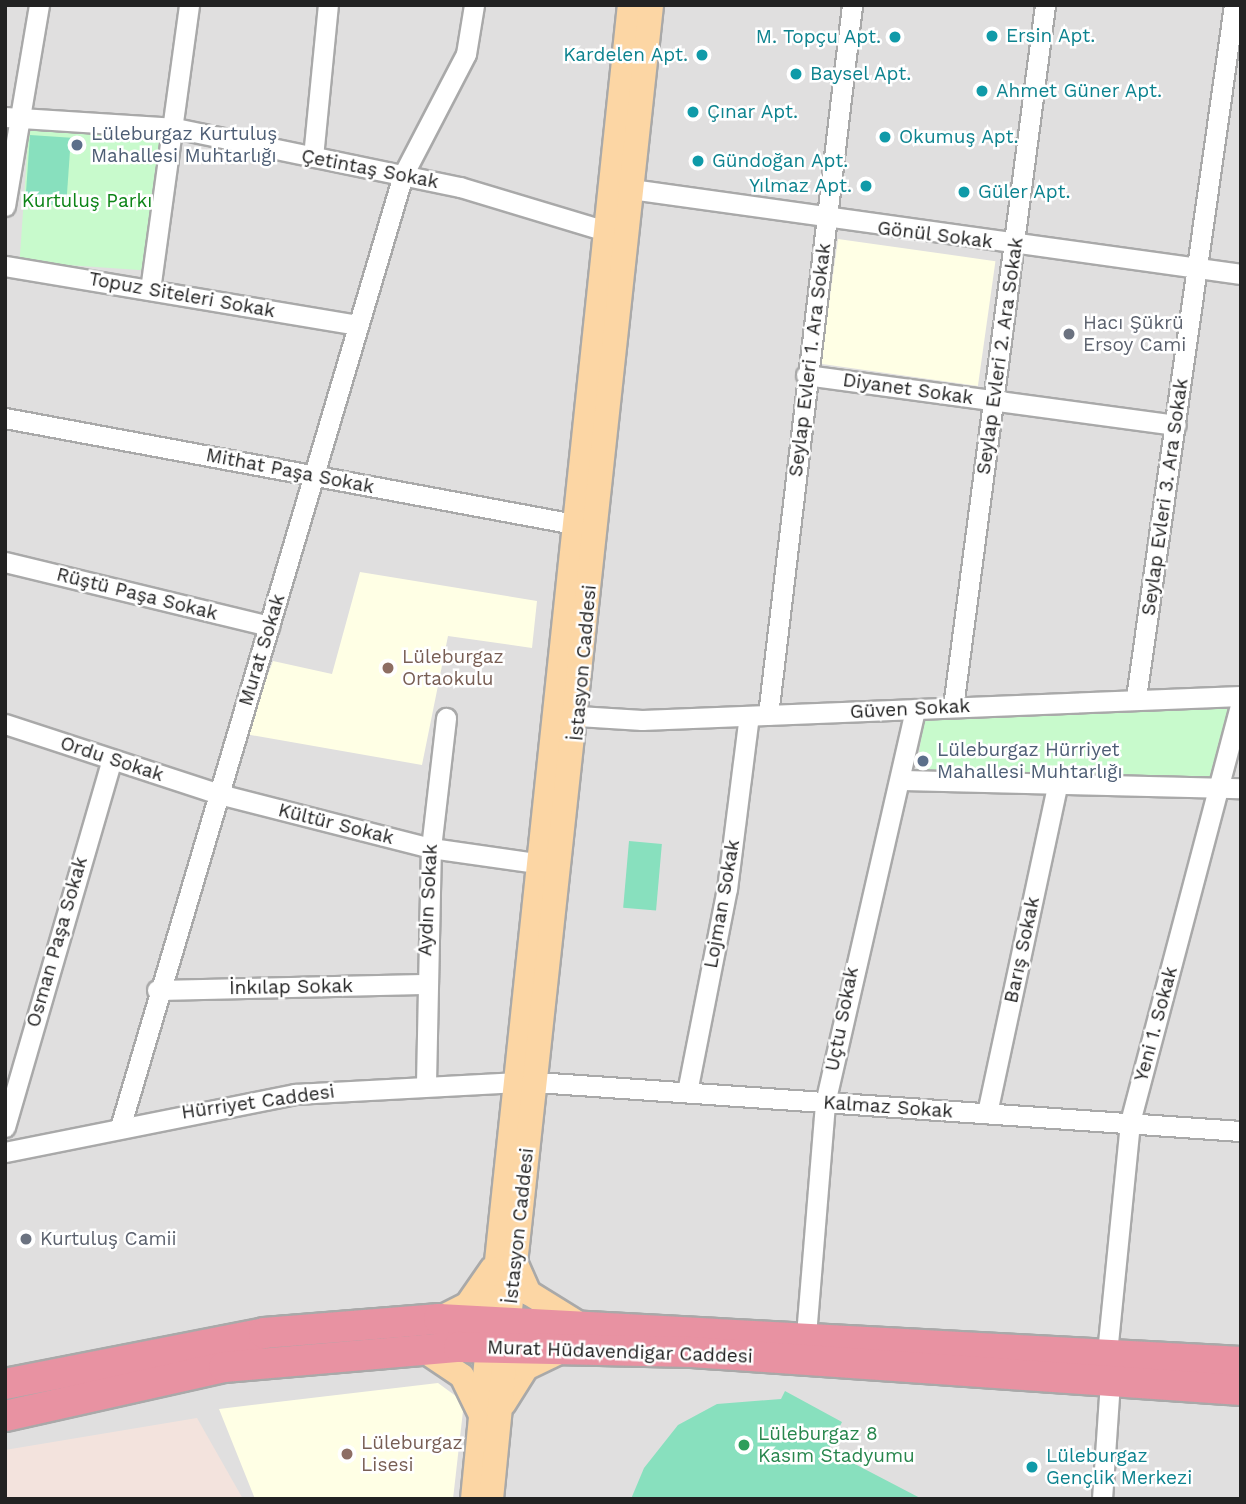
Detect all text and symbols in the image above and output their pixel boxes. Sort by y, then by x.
place label: Ersin Apt. [1006,25,1096,47]
place label: M. Topçu Apt. [754,26,881,48]
marker: Ersin Apt. [984,28,1000,44]
marker: M. Topçu Apt. [887,29,903,45]
place label: Kardelen Apt. [562,44,688,66]
marker: Kardelen Apt. [694,47,710,63]
place label: Baysel Apt. [810,63,913,85]
marker: Baysel Apt. [788,66,804,82]
place label: Ahmet Güner Apt. [996,80,1163,102]
marker: Ahmet Güner Apt. [974,83,990,99]
place label: Çınar Apt. [707,101,799,123]
marker: Çınar Apt. [685,104,701,120]
place label: Lüleburgaz Kurtuluş Mahallesi Muhtarlığı [91,123,277,167]
place label: Okumuş Apt. [899,126,1019,148]
marker: Okumuş Apt. [877,129,893,145]
marker: Lüleburgaz Kurtuluş Mahallesi Muhtarlığı [69,137,85,153]
street label: Çetintaş Sokak [299,145,441,193]
place label: Gündoğan Apt. [712,150,849,172]
marker: Gündoğan Apt. [690,153,706,169]
place label: Yılmaz Apt. [749,175,852,197]
marker: Yılmaz Apt. [858,178,874,194]
place label: Güler Apt. [978,181,1072,203]
marker: Güler Apt. [956,184,972,200]
park label: Kurtuluş Parkı [22,190,152,212]
street label: Gönül Sokak [876,217,994,253]
street label: Seylap Evleri 2. Ara Sokak [972,235,1028,477]
street label: Seylap Evleri 1. Ara Sokak [784,241,836,479]
street label: Topuz Siteleri Sokak [87,267,277,323]
place label: Hacı Şükrü Ersoy Cami [1083,312,1187,356]
marker: Hacı Şükrü Ersoy Cami [1061,326,1077,342]
street label: Diyanet Sokak [841,369,975,409]
street label: Seylap Evleri 3. Ara Sokak [1137,376,1193,618]
street label: Mithat Paşa Sokak [204,443,376,499]
street label: Rüştü Paşa Sokak [54,563,220,625]
street label: İstasyon Caddesi [565,584,601,742]
street label: Murat Sokak [234,591,290,709]
place label: Lüleburgaz Ortaokulu [402,646,504,690]
marker: Lüleburgaz Ortaokulu [380,660,396,676]
street label: Güven Sokak [849,694,971,724]
street label: Ordu Sokak [57,732,167,786]
place label: Lüleburgaz Hürriyet Mahallesi Muhtarlığı [937,739,1122,783]
marker: Lüleburgaz Hürriyet Mahallesi Muhtarlığı [915,753,931,769]
street label: Kültür Sokak [276,799,396,849]
street label: Lojman Sokak [699,838,745,970]
street label: Aydın Sokak [414,843,442,957]
street label: Osman Paşa Sokak [22,854,92,1030]
street label: Barış Sokak [1000,895,1044,1005]
street label: Yeni 1. Sokak [1130,964,1182,1084]
street label: Uçtu Sokak [821,965,863,1073]
street label: İnkılap Sokak [229,975,353,999]
street label: Hürriyet Caddesi [180,1080,336,1124]
street label: Kalmaz Sokak [822,1091,954,1123]
street label: İstasyon Caddesi [499,1147,539,1305]
place label: Kurtuluş Camii [40,1228,177,1250]
marker: Kurtuluş Camii [18,1231,34,1247]
street label: Murat Hüdavendigar Caddesi [487,1336,753,1368]
place label: Lüleburgaz 8 Kasım Stadyumu [758,1423,915,1467]
place label: Lüleburgaz Lisesi [361,1432,463,1476]
marker: Lüleburgaz 8 Kasım Stadyumu [736,1437,752,1453]
place label: Lüleburgaz Gençlik Merkezi [1046,1445,1193,1489]
marker: Lüleburgaz Lisesi [339,1446,355,1462]
marker: Lüleburgaz Gençlik Merkezi [1024,1459,1040,1475]

